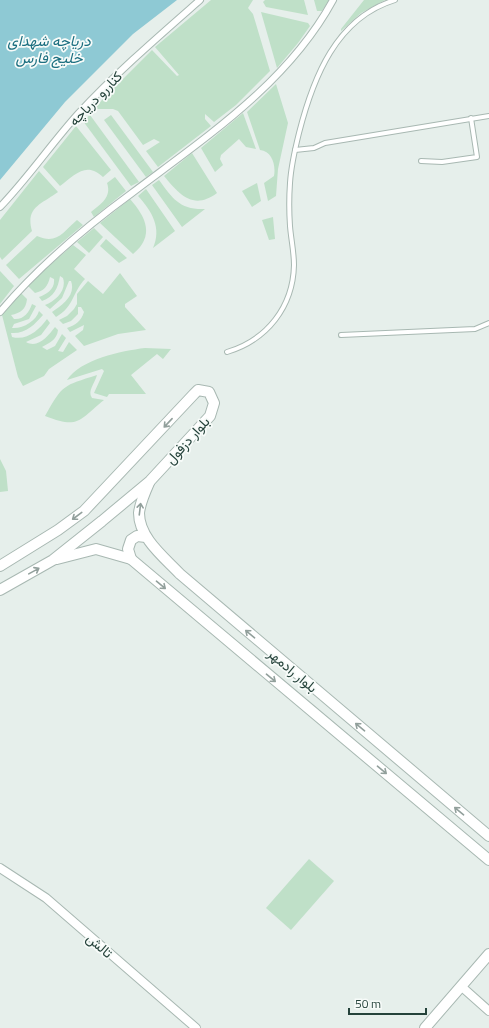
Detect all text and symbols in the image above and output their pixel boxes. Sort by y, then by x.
water label: دریاچه شهدای خلیج فارس [7,29,92,69]
street label: کناررو دریاچه [63,66,127,130]
street label: بلوار دزفول [160,411,214,469]
one-way arrow [163,417,172,428]
one-way arrow [137,502,144,515]
one-way arrow [72,512,83,520]
one-way arrow [28,566,40,574]
one-way arrow [156,580,167,589]
one-way arrow [245,629,256,638]
street label: بلوار رادمهر [263,642,323,697]
one-way arrow [266,673,277,682]
one-way arrow [355,722,365,731]
one-way arrow [376,765,387,774]
one-way arrow [454,806,465,815]
street label: تالش [82,927,118,963]
scale bar [349,990,426,1016]
text: 50 m [355,994,381,1013]

